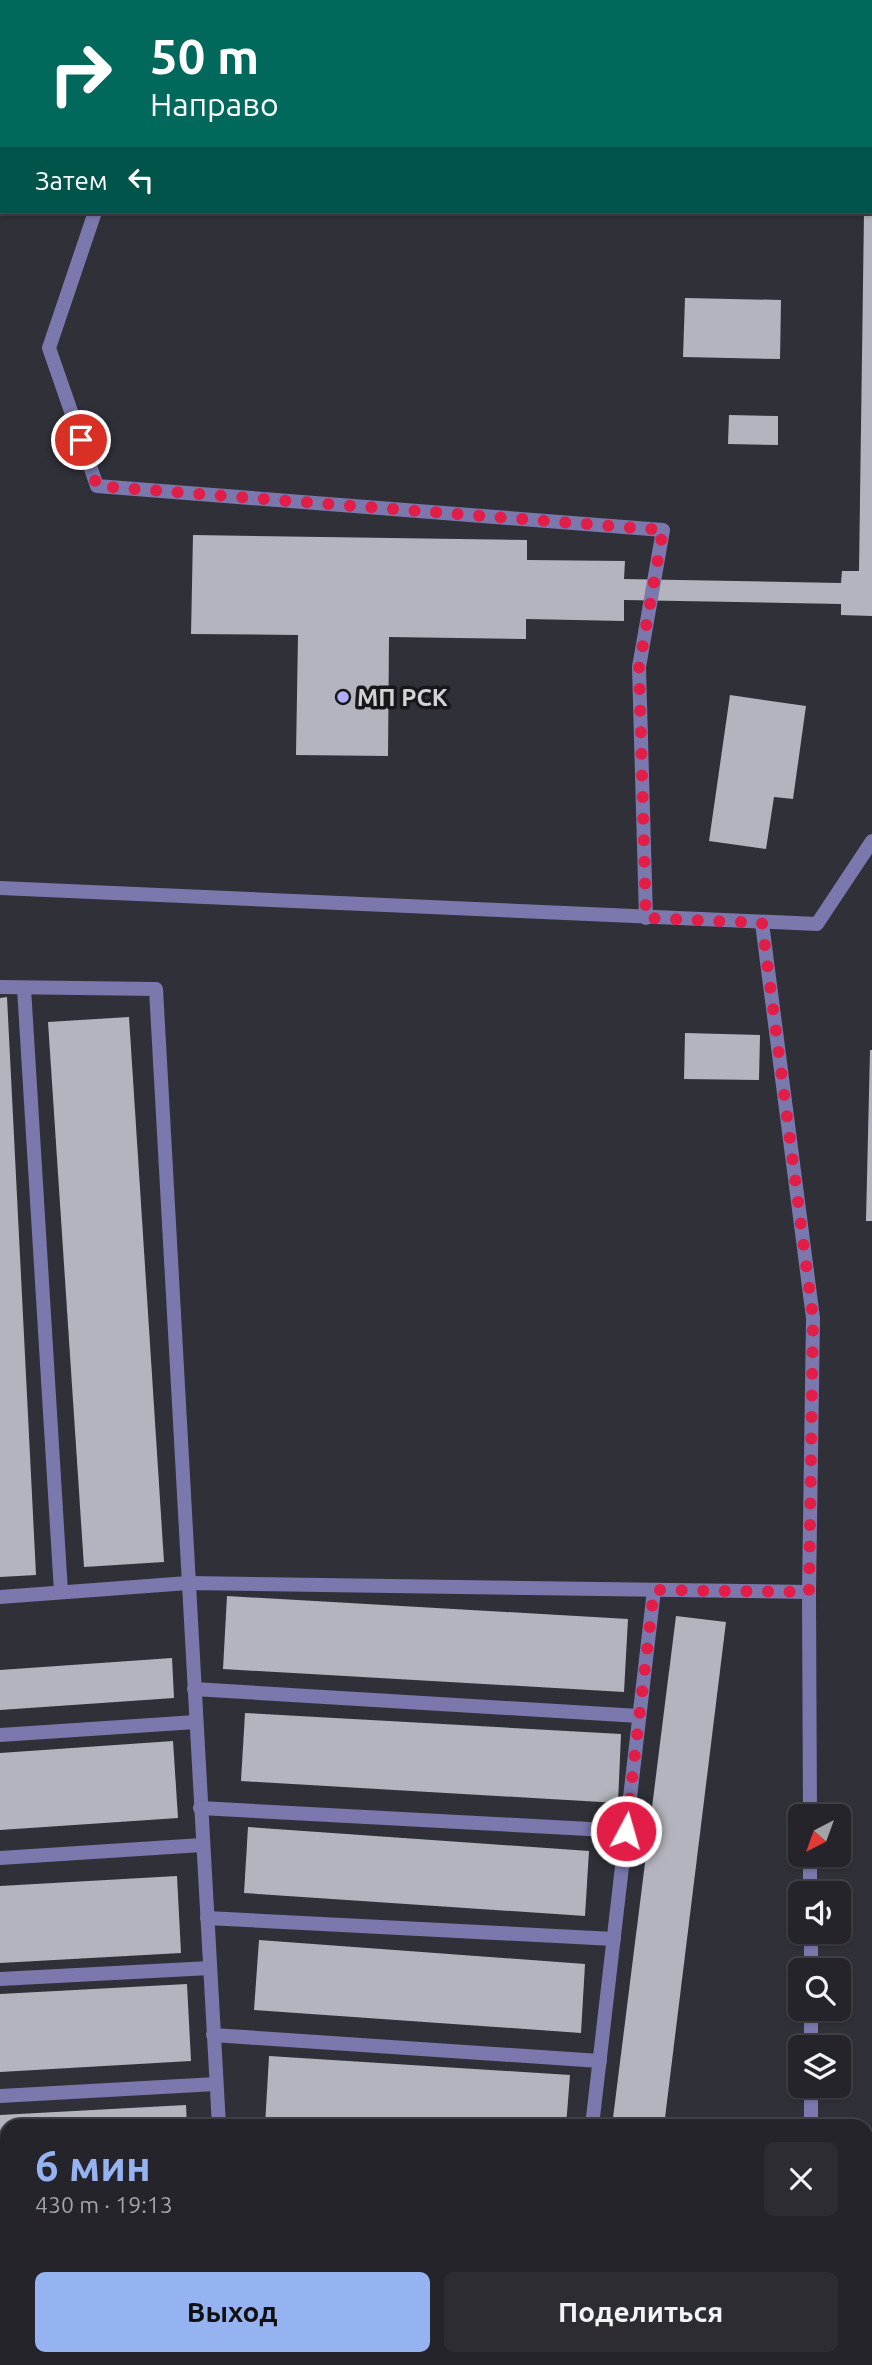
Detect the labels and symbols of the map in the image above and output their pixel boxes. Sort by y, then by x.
pin [51,410,111,470]
place label: МП РСК [357,684,448,711]
marker: МП РСК [335,689,351,705]
position arrow [589,1794,663,1868]
north arrow [788,1804,850,1867]

